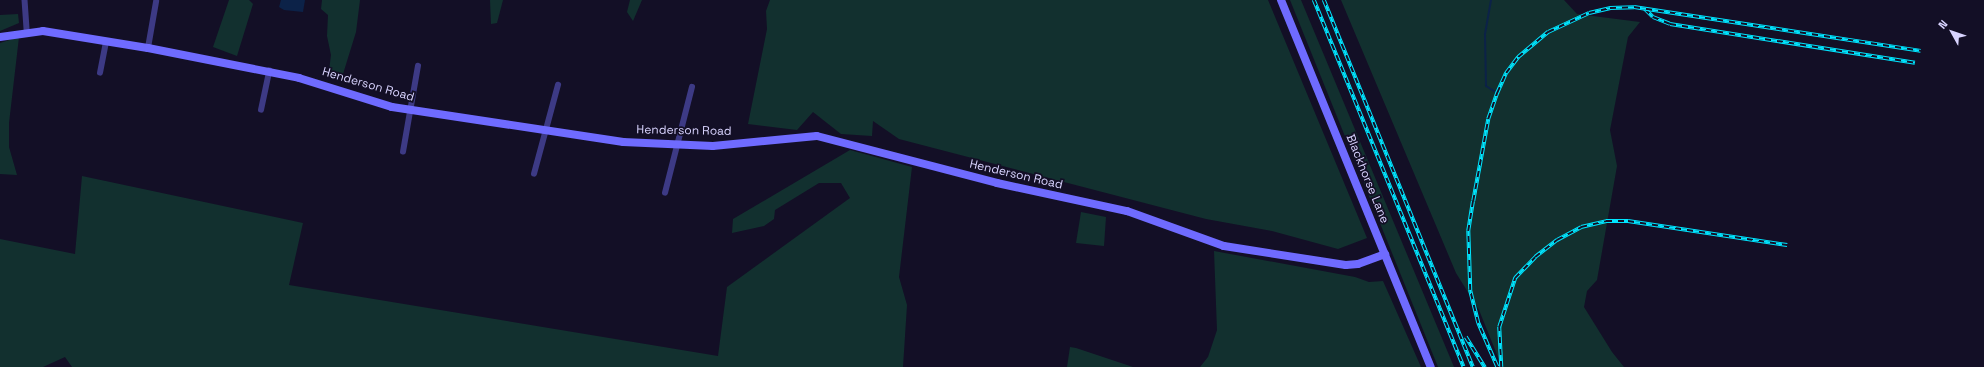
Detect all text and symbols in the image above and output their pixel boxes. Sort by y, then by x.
north arrow [1932,12,1972,52]
text: N [1935,17,1951,32]
street label: Henderson Road [320,65,416,105]
street label: Henderson Road [636,123,732,139]
street label: Blackhorse Lane [1343,132,1391,226]
street label: Henderson Road [968,157,1064,193]

